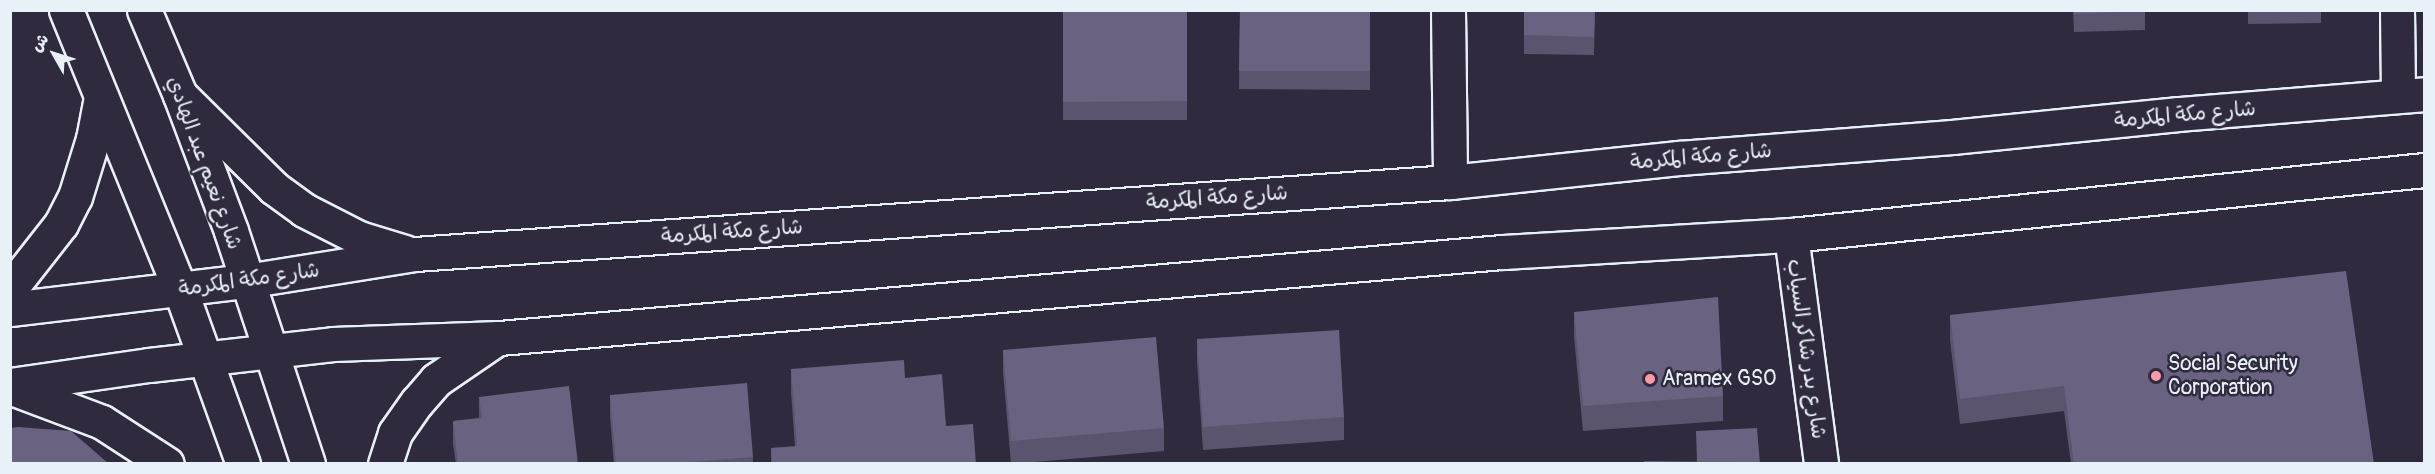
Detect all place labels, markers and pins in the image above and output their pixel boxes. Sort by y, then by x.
place label: Social Security Corporation [2168,351,2298,401]
place label: Aramex GSO [1662,366,1776,392]
marker: Social Security Corporation [2149,369,2163,383]
marker: Aramex GSO [1643,372,1657,386]

